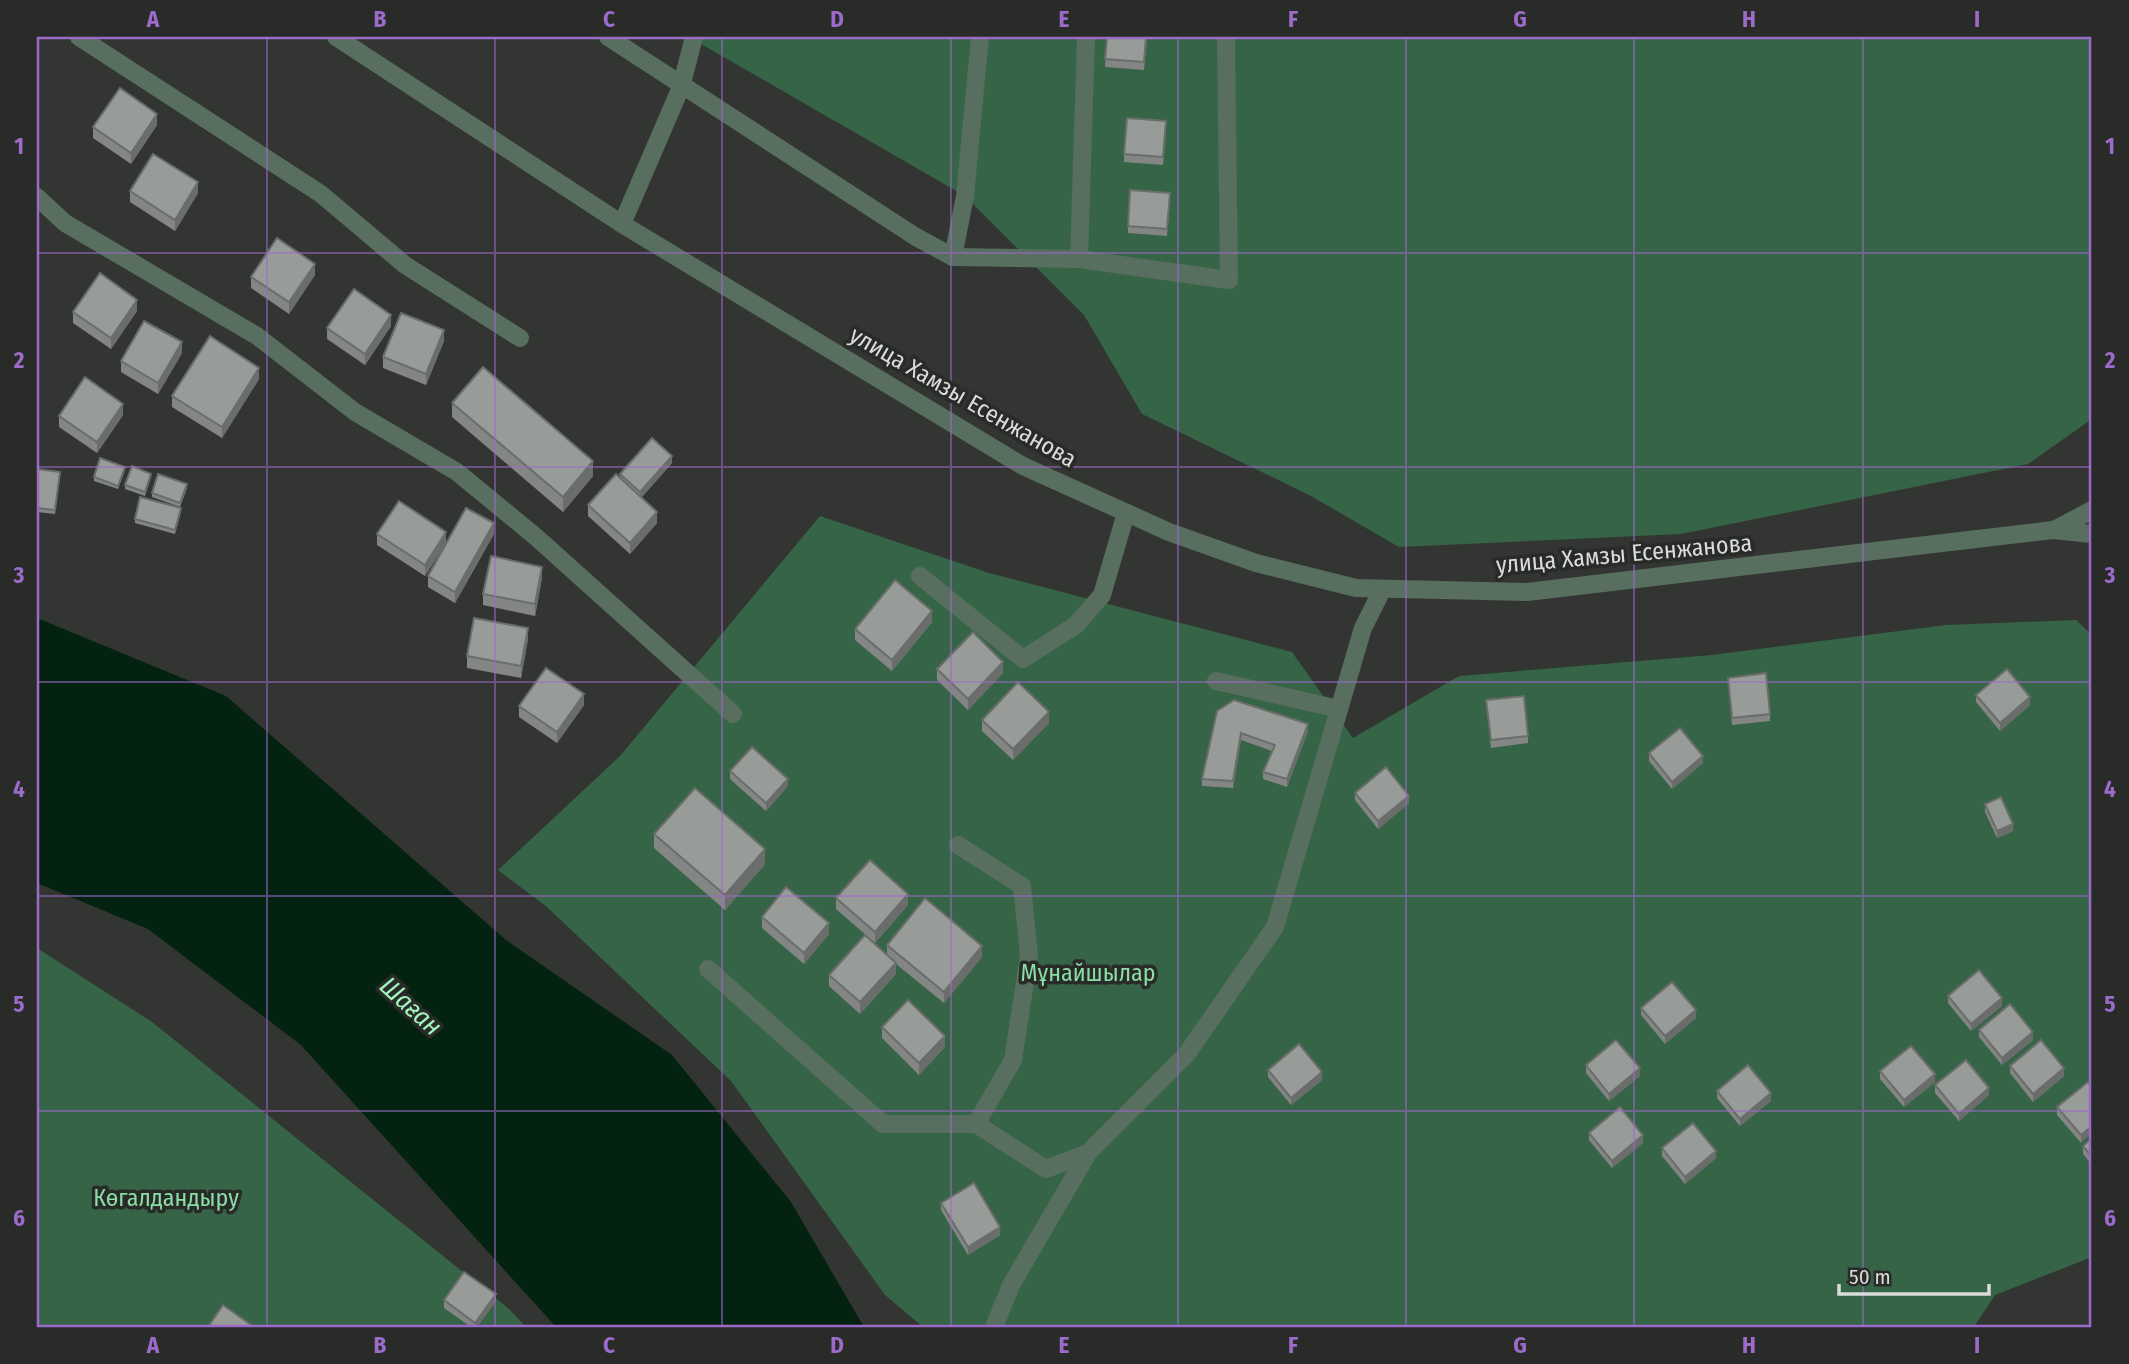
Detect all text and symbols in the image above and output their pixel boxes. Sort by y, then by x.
text: A [146,5,160,33]
text: B [374,5,387,33]
text: C [603,5,615,33]
text: D [830,5,844,33]
text: E [1059,5,1070,33]
text: F [1288,5,1298,33]
text: G [1513,5,1527,33]
text: H [1742,5,1756,33]
text: I [1974,5,1980,33]
text: 1 [14,132,24,160]
text: 1 [2105,132,2115,160]
street label: улица Хамзы Есенжанова [845,321,1081,473]
text: 2 [13,346,25,374]
text: 2 [2104,346,2116,374]
street label: улица Хамзы Есенжанова [1495,529,1753,579]
text: 3 [13,561,25,589]
text: 3 [2104,561,2116,589]
text: 4 [13,775,25,803]
text: 4 [2104,775,2116,803]
park label: Мұнайшылар [1020,959,1156,987]
water label: Шаған [373,970,448,1042]
text: 5 [13,990,25,1018]
text: 5 [2104,990,2116,1018]
park label: Көгалдандыру [93,1184,239,1212]
text: 6 [13,1204,25,1232]
text: 6 [2104,1204,2116,1232]
scale bar [1839,1252,1989,1296]
text: 50 m [1849,1264,1891,1290]
text: A [146,1331,160,1359]
text: B [374,1331,387,1359]
text: C [603,1331,615,1359]
text: D [830,1331,844,1359]
text: E [1059,1331,1070,1359]
text: F [1288,1331,1298,1359]
text: G [1513,1331,1527,1359]
text: H [1742,1331,1756,1359]
text: I [1974,1331,1980,1359]

